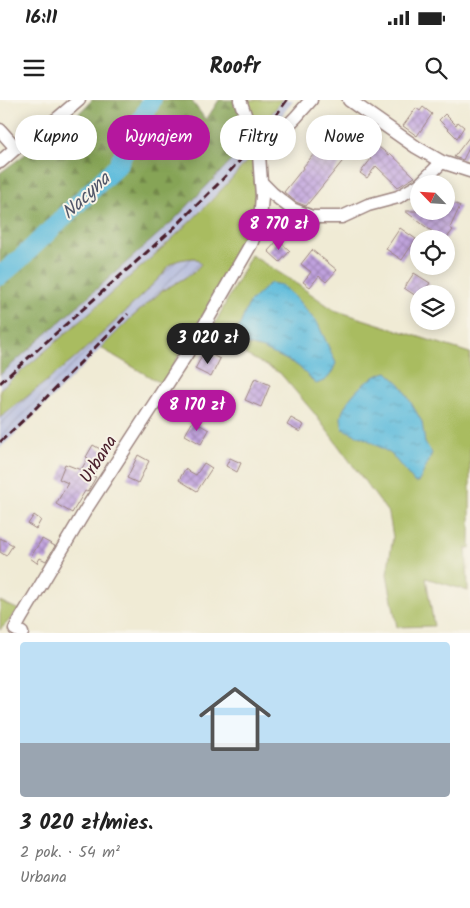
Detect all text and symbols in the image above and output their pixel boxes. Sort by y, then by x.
text: 16:11 [25,3,57,33]
text: Roofr [210,50,260,85]
icon: menu [20,54,48,82]
icon: search [422,54,450,82]
chip: Kupno [15,115,97,160]
chip: Wynajem [107,115,210,160]
chip: Filtry [220,115,296,160]
chip: Nowe [306,115,382,160]
water label: Nacyna [55,165,119,227]
north arrow [410,175,455,220]
map controls [410,175,455,330]
pin: 8 770 zł [227,208,331,251]
text: 8 770 zł [250,212,308,237]
button: locate [410,230,455,275]
button: layers [410,285,455,330]
pin: 3 020 zł [156,322,260,365]
text: 3 020 zł [178,326,238,351]
pin: 8 170 zł [145,390,249,432]
text: 8 170 zł [169,393,225,418]
street label: Urbana [73,430,126,490]
icon: home [190,674,280,764]
text: 3 020 zł/mies. [20,807,153,840]
text: 2 pok. · 54 m² [20,840,120,865]
text: Urbana [20,865,67,890]

